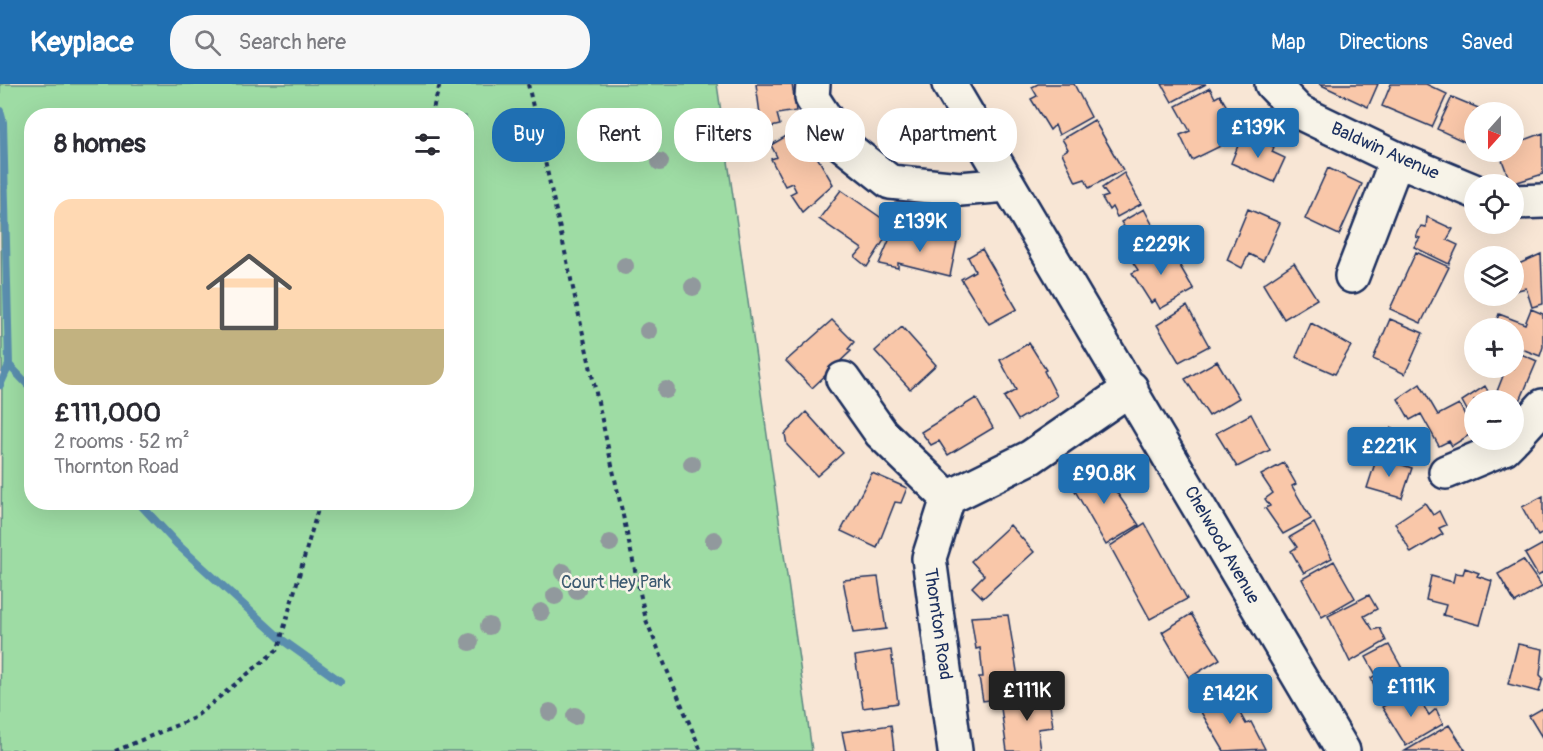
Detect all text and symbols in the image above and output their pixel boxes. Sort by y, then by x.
search box [170,15,590,69]
text: Keyplace [30,25,134,60]
icon: search [191,26,224,59]
text: Search here [239,28,346,56]
text: Map [1271,29,1306,56]
text: Directions [1339,29,1428,56]
text: Saved [1461,29,1513,56]
north arrow [1464,102,1524,162]
map controls [1464,102,1524,450]
chip: Buy [492,108,565,162]
chip: Rent [577,108,662,162]
chip: Filters [674,108,773,162]
chip: New [785,108,865,162]
chip: Apartment [877,108,1017,162]
pin: £139K [1216,108,1300,159]
text: £139K [1231,115,1285,140]
street label: Baldwin Avenue [1327,117,1443,185]
text: 8 homes [54,128,146,160]
icon: filters [411,128,444,161]
button: locate [1464,174,1524,234]
pin: £139K [878,202,962,253]
text: £139K [893,209,947,234]
pin: £229K [1119,225,1203,276]
text: £229K [1132,232,1190,257]
icon: home [195,238,303,346]
button: layers [1464,246,1524,306]
button: + [1464,318,1524,378]
button: − [1464,390,1524,450]
text: £111,000 [54,397,161,429]
pin: £221K [1347,427,1431,478]
text: 2 rooms · 52 m² [54,429,190,454]
text: £221K [1361,434,1417,459]
text: Thornton Road [54,454,179,479]
pin: £90.8K [1055,454,1153,505]
text: £90.8K [1072,461,1136,486]
street label: Chelwood Avenue [1179,482,1265,608]
street label: Thornton Road [919,567,957,681]
park label: Court Hey Park [561,571,672,594]
pin: £111K [1369,667,1453,718]
pin: £111K [985,671,1069,722]
pin: £142K [1188,674,1272,725]
text: £111K [1387,674,1435,699]
text: £111K [1003,678,1051,703]
text: £142K [1202,681,1258,706]

